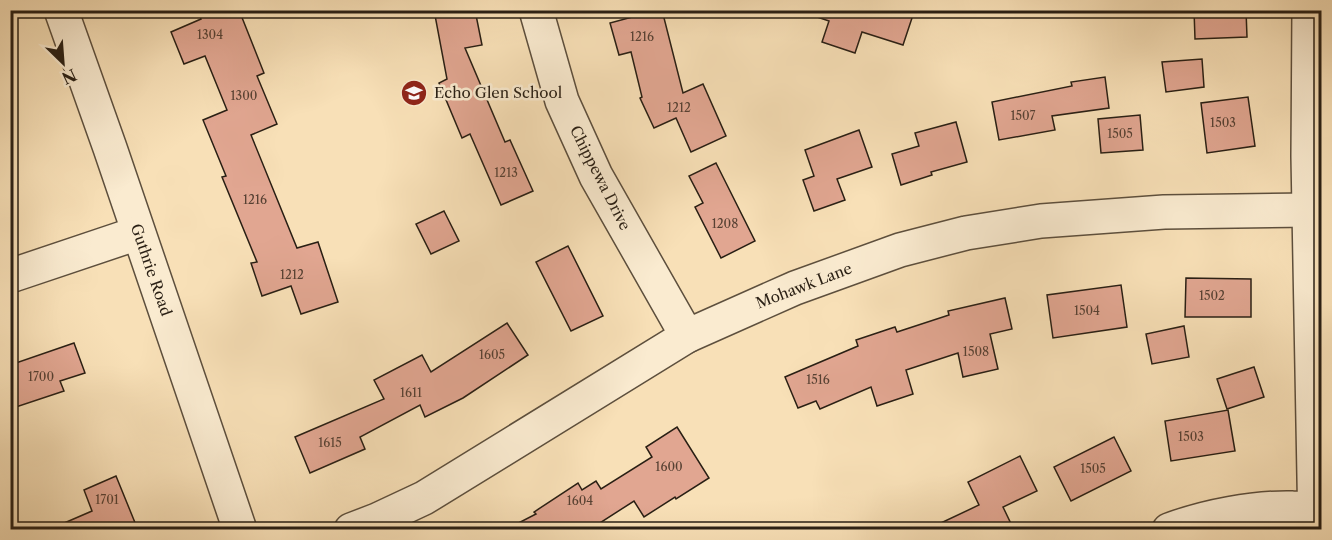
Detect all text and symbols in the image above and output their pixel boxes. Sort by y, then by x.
house number: 1304 [197,27,223,42]
house number: 1216 [630,29,654,44]
north arrow [33,33,93,93]
text: N [59,65,80,89]
school or university icon: Echo Glen School [399,78,429,108]
place label: Echo Glen School [434,83,563,102]
house number: 1300 [231,88,257,103]
house number: 1212 [667,100,691,115]
house number: 1507 [1010,108,1036,123]
house number: 1503 [1210,115,1236,130]
street label: Chippewa Drive [566,122,635,233]
house number: 1505 [1107,126,1133,141]
house number: 1213 [494,165,518,180]
house number: 1216 [243,192,267,207]
house number: 1208 [712,216,738,231]
street label: Guthrie Road [127,221,176,318]
street label: Mohawk Lane [753,259,854,313]
house number: 1212 [280,267,304,282]
house number: 1502 [1199,288,1225,303]
house number: 1504 [1074,303,1100,318]
house number: 1508 [963,344,989,359]
house number: 1605 [479,347,505,362]
house number: 1700 [28,369,54,384]
house number: 1516 [806,372,830,387]
house number: 1611 [400,385,422,400]
house number: 1503 [1178,429,1204,444]
house number: 1615 [318,435,342,450]
house number: 1600 [655,459,683,474]
house number: 1505 [1080,461,1106,476]
house number: 1701 [95,492,119,507]
house number: 1604 [567,493,593,508]

